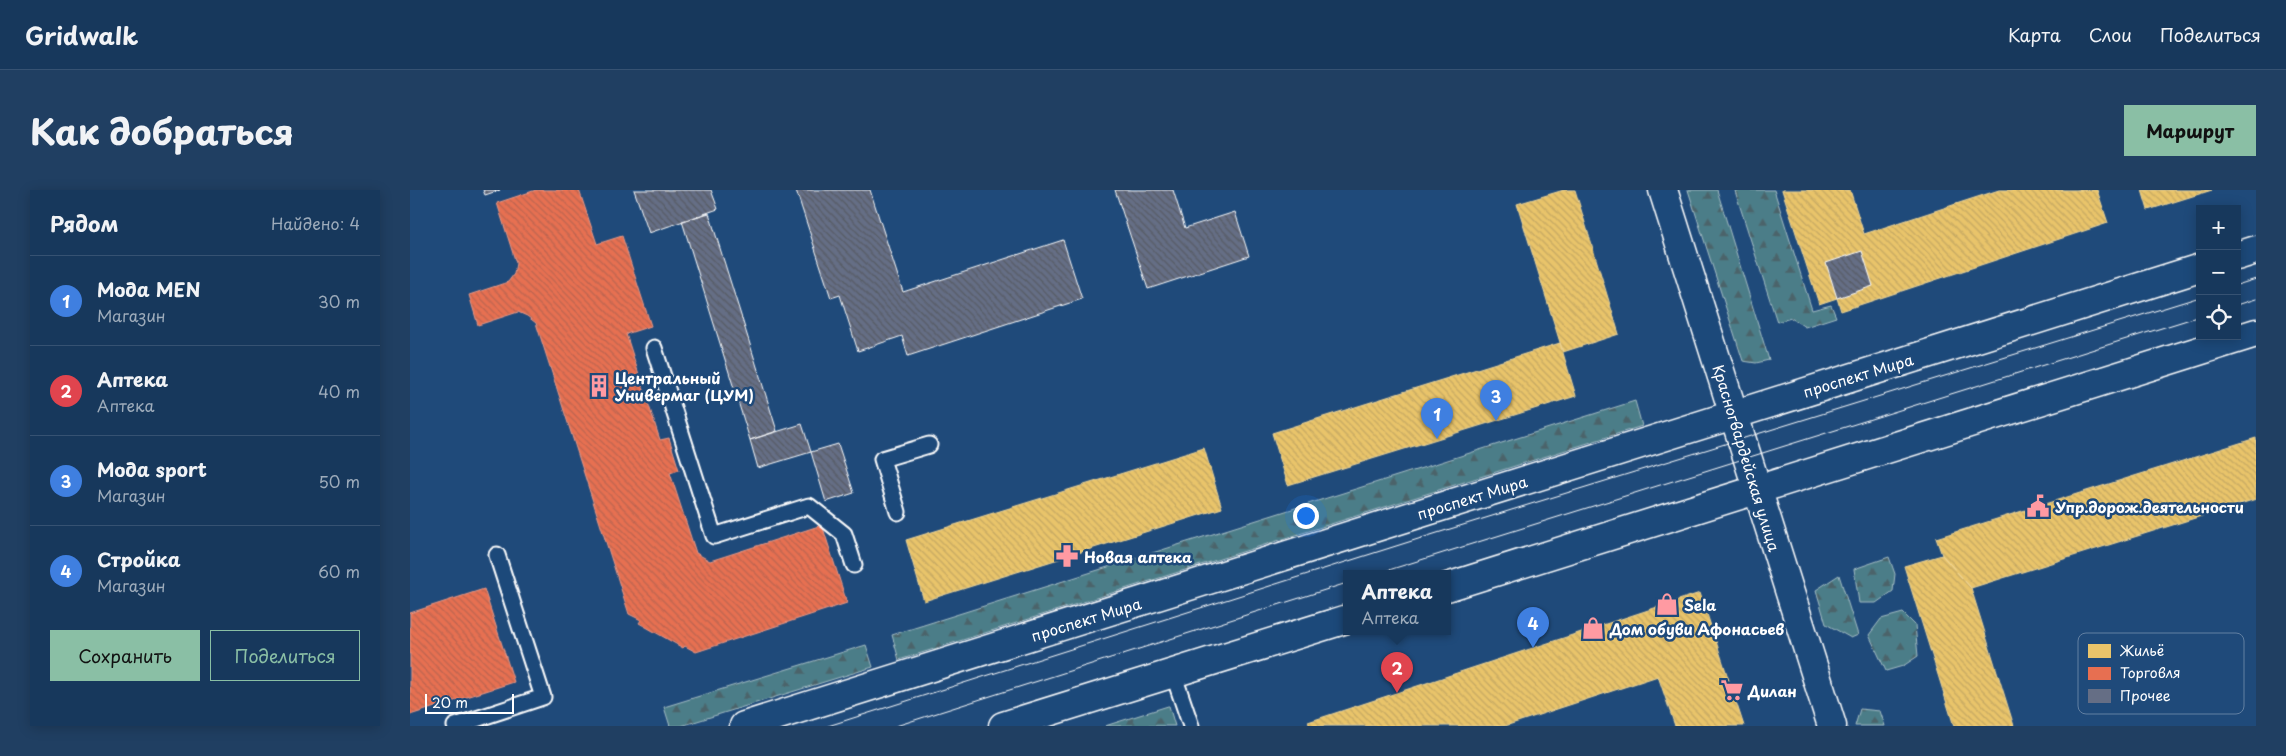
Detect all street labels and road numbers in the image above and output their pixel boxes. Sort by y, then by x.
street label: проспект Мира [1800,347,1916,403]
street label: Красногвардейская улица [1708,362,1787,555]
street label: проспект Мира [1414,469,1530,525]
street label: проспект Мира [1028,591,1144,647]

